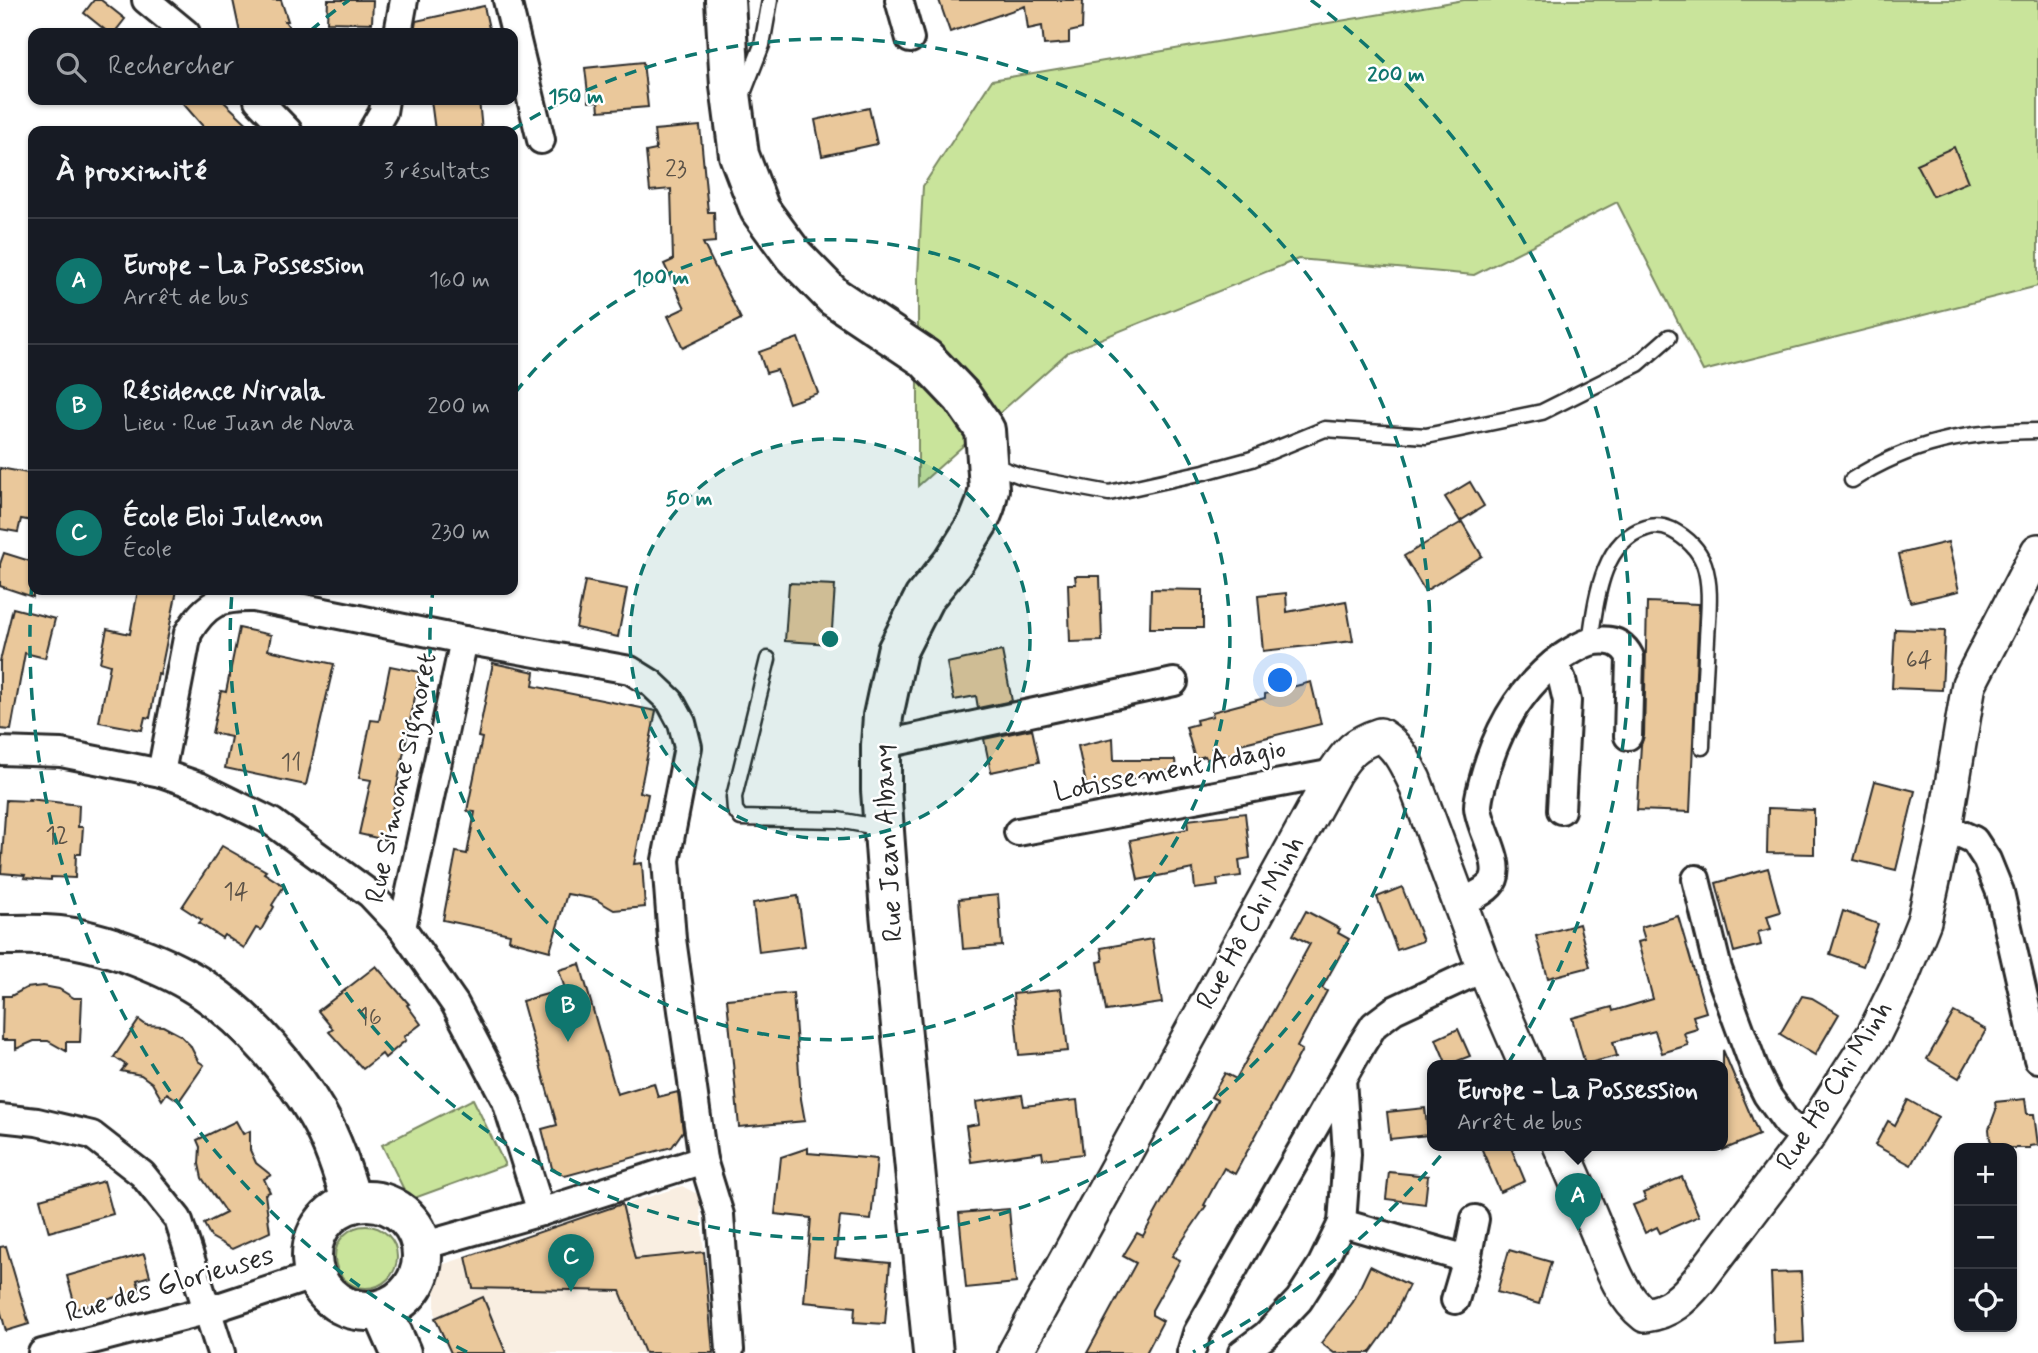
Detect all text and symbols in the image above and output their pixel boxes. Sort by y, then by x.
search box [28,28,518,105]
icon: search [52,48,90,86]
text: Rechercher [108,50,234,84]
text: 200 m [1367,61,1425,89]
text: 150 m [548,83,604,111]
text: À proximité [56,152,207,191]
house number: 23 [665,154,687,185]
text: 3 résultats [383,157,490,187]
text: Europe - La Possession [123,249,364,283]
text: 100 m [633,264,689,292]
text: A [71,266,87,296]
text: 160 m [429,266,490,296]
text: Arrêt de bus [123,283,249,313]
text: Résidence Nirvala [123,375,325,409]
text: B [72,392,86,422]
text: 200 m [427,392,490,422]
text: Lieu · Rue Juan de Nova [123,409,355,439]
text: 50 m [666,485,713,513]
text: École Eloi Julenon [123,501,323,535]
text: C [71,518,87,548]
text: 230 m [431,518,490,548]
text: École [123,535,172,565]
centre of rings [818,627,842,651]
house number: 64 [1906,645,1932,676]
street label: Rue Simone Signoret [357,649,450,907]
your location [1263,663,1297,697]
street label: Lotissement Adagio [1051,730,1289,812]
street label: Rue Jean Albany [865,743,913,943]
house number: 11 [280,748,302,779]
house number: 12 [45,821,69,852]
street label: Rue Hô Chi Minh [1188,829,1314,1017]
house number: 14 [223,877,249,908]
pin: B [545,984,591,1042]
street label: Rue Hô Chi Minh [1768,994,1902,1178]
house number: 16 [358,1002,382,1033]
popup [1427,1060,1728,1151]
text: Europe - La Possession [1457,1074,1698,1108]
text: Arrêt de bus [1457,1108,1583,1138]
map controls [1954,1143,2017,1332]
button: + [1954,1143,2017,1206]
pin: A [1555,1173,1601,1231]
button: − [1954,1206,2017,1269]
pin: C [548,1234,594,1292]
street label: Rue des Glorieuses [61,1238,279,1332]
button: locate [1954,1269,2017,1332]

